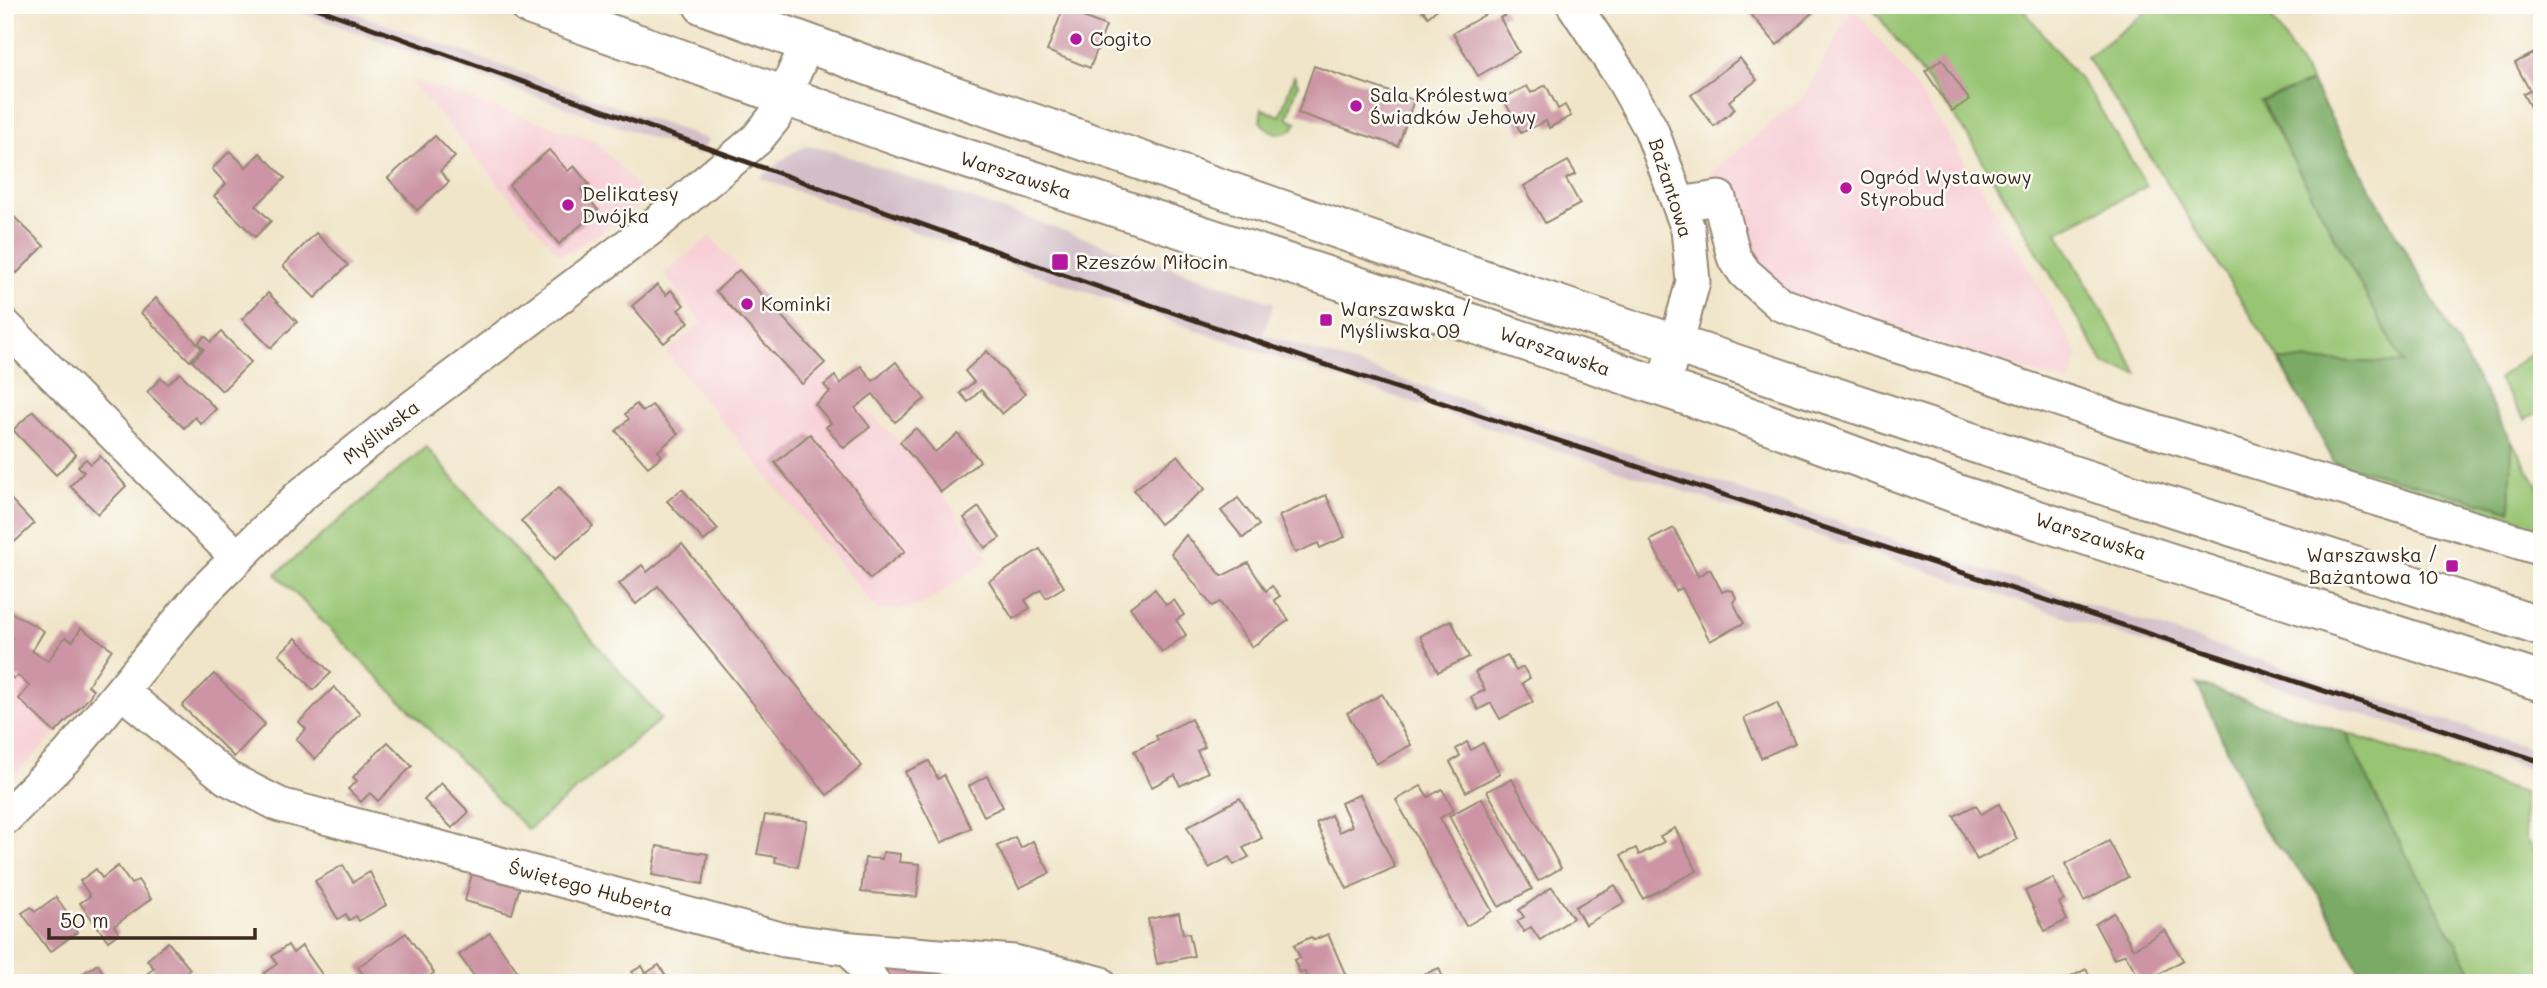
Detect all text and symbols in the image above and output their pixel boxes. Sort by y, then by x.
place label: Cogito [1090,26,1151,51]
marker: Cogito [1068,31,1084,47]
place label: Sala Królestwa Świadków Jehowy [1370,82,1536,129]
marker: Sala Królestwa Świadków Jehowy [1348,98,1364,114]
street label: Bażantowa [1644,135,1699,241]
street label: Warszawska [957,145,1075,204]
place label: Ogród Wystawowy Styrobud [1860,164,2032,211]
marker: Ogród Wystawowy Styrobud [1838,180,1854,196]
place label: Delikatesy Dwójka [582,181,679,228]
marker: Delikatesy Dwójka [560,197,576,213]
place label: Rzeszów Miłocin [1076,249,1228,274]
marker: Rzeszów Miłocin [1050,252,1070,272]
place label: Kominki [761,291,831,316]
marker: Kominki [739,296,755,312]
place label: Warszawska / Myśliwska 09 [1340,296,1472,343]
marker: Warszawska / Myśliwska 09 [1318,312,1334,328]
street label: Warszawska [1496,320,1614,381]
street label: Myśliwska [337,394,424,469]
street label: Warszawska [2032,506,2150,565]
place label: Warszawska / Bażantowa 10 [2306,542,2438,589]
marker: Warszawska / Bażantowa 10 [2444,558,2460,574]
street label: Świętego Huberta [506,854,676,921]
scale bar [49,897,256,941]
text: 50 m [60,906,109,933]

